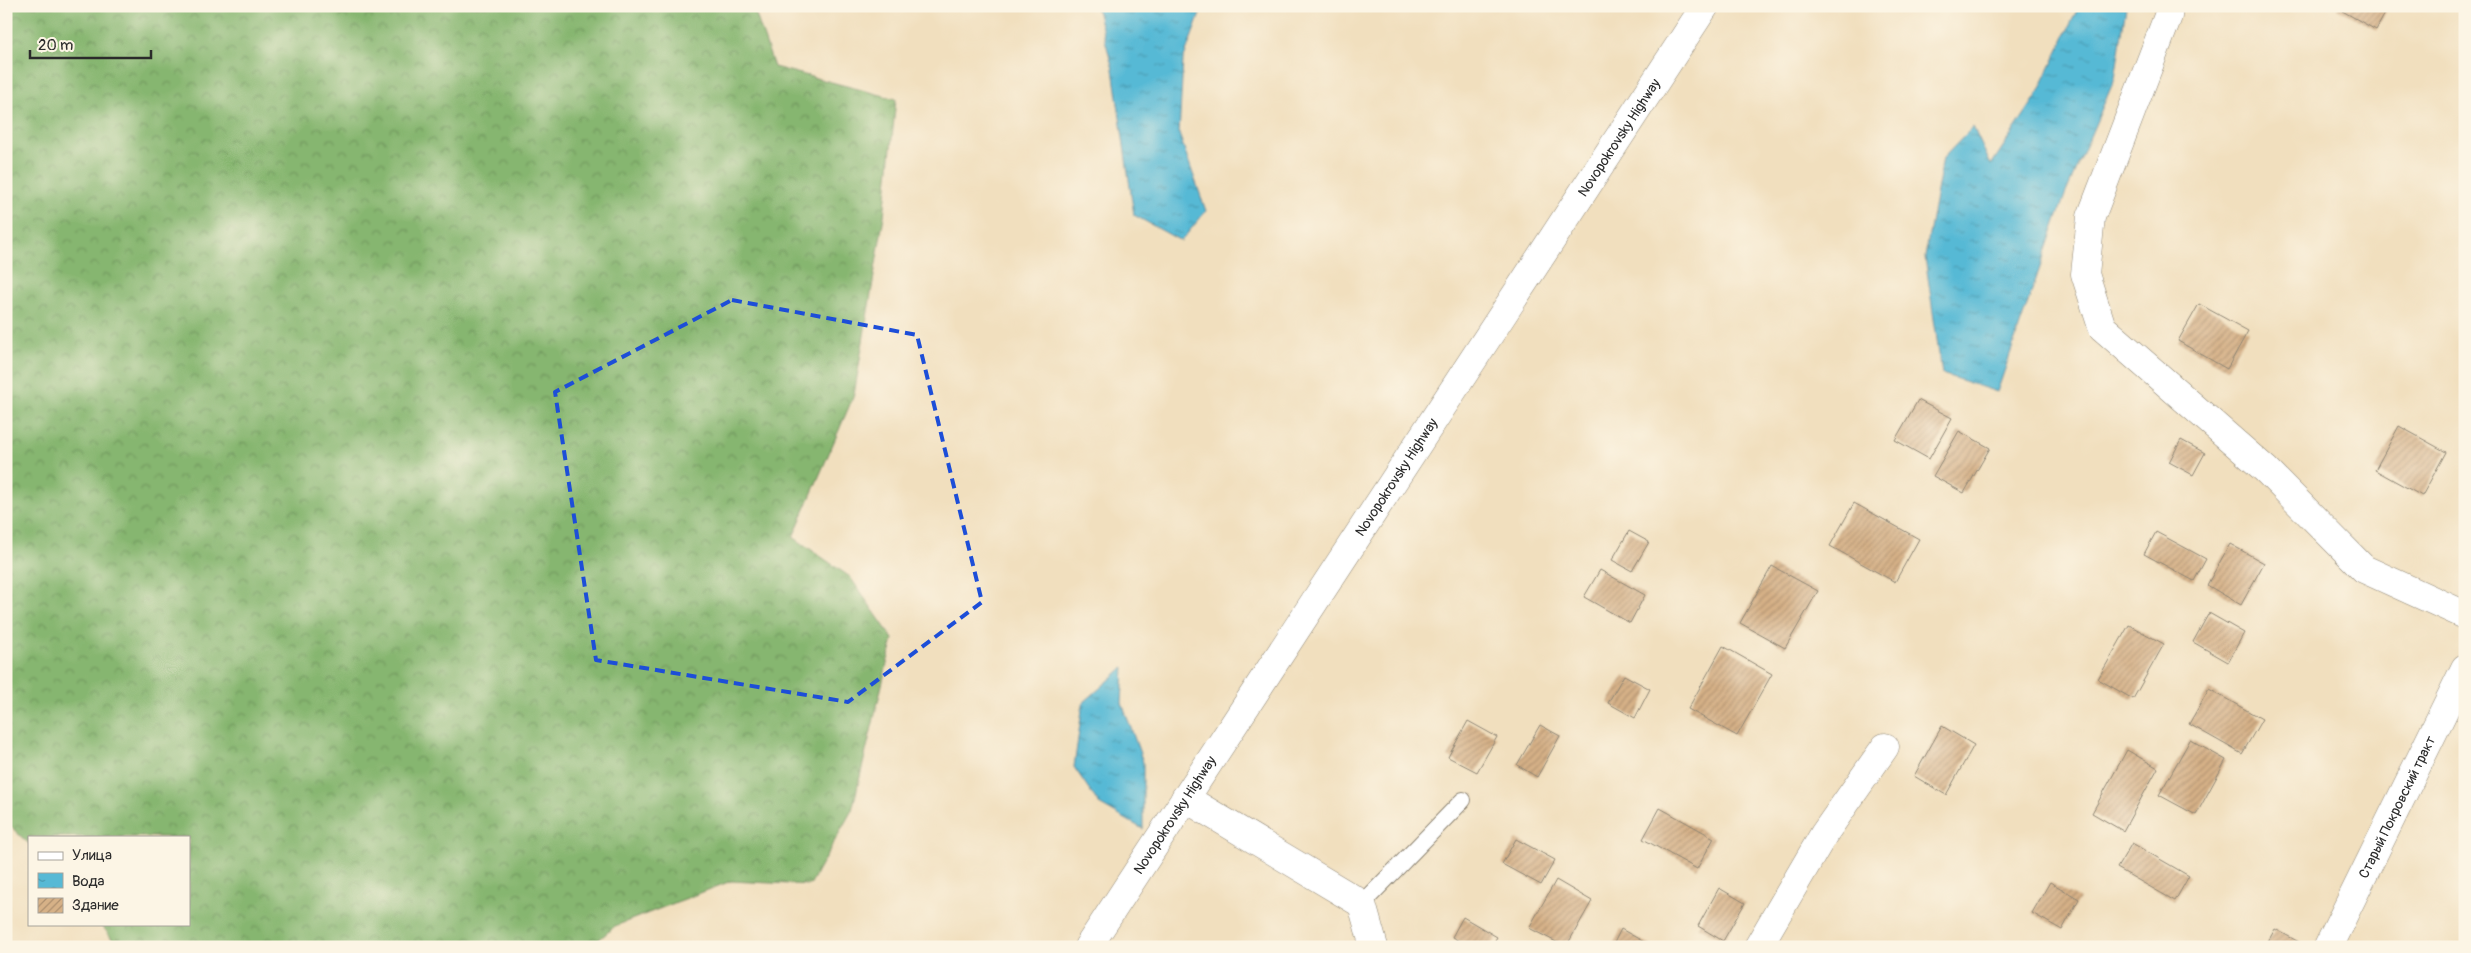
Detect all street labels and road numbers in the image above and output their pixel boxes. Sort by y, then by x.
street label: Novopokrovsky Highway [1574,75,1664,200]
street label: Novopokrovsky Highway [1351,415,1441,539]
street label: Старый Покровский тракт [2355,733,2439,881]
street label: Novopokrovsky Highway [1130,753,1220,877]

